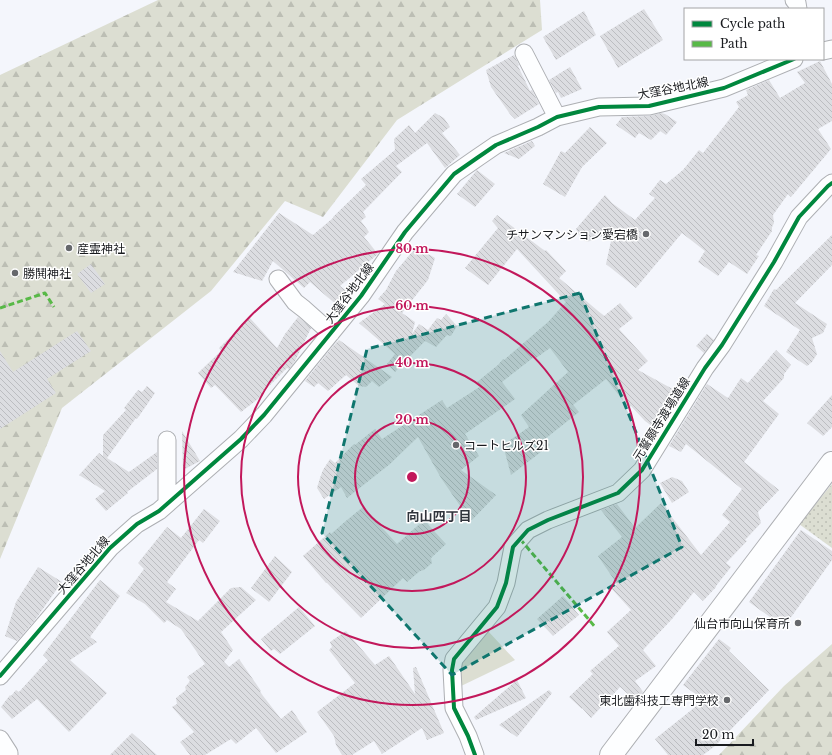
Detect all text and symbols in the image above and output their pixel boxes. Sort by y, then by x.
legend [684,8,824,60]
text: Cycle path [720,16,785,31]
text: Path [720,36,748,51]
street label: 大窪谷地北線 [636,74,710,102]
place label: チサンマンション愛宕橋 [506,227,638,242]
marker: チサンマンション愛宕橋 [641,229,651,239]
place label: 産霊神社 [77,241,125,256]
text: 80 m [395,241,429,256]
marker: 産霊神社 [64,243,74,253]
street label: 大窪谷地北線 [321,260,377,326]
place label: 勝鬨神社 [23,266,71,281]
marker: 勝鬨神社 [10,268,20,278]
text: 60 m [395,298,430,313]
text: 40 m [395,355,429,370]
street label: 元誓願寺渡場道線 [629,374,693,464]
text: 20 m [395,412,429,427]
place label: コートヒルズ21 [464,438,549,453]
marker: コートヒルズ21 [451,440,461,450]
centre of rings [405,470,419,484]
district label: 向山四丁目 [406,508,472,525]
street label: 大窪谷地北線 [54,533,112,597]
place label: 仙台市向山保育所 [694,616,790,631]
marker: 仙台市向山保育所 [793,618,803,628]
place label: 東北歯科技工専門学校 [599,693,719,708]
marker: 東北歯科技工専門学校 [722,695,732,705]
scale bar [696,721,753,747]
text: 20 m [702,727,734,742]

